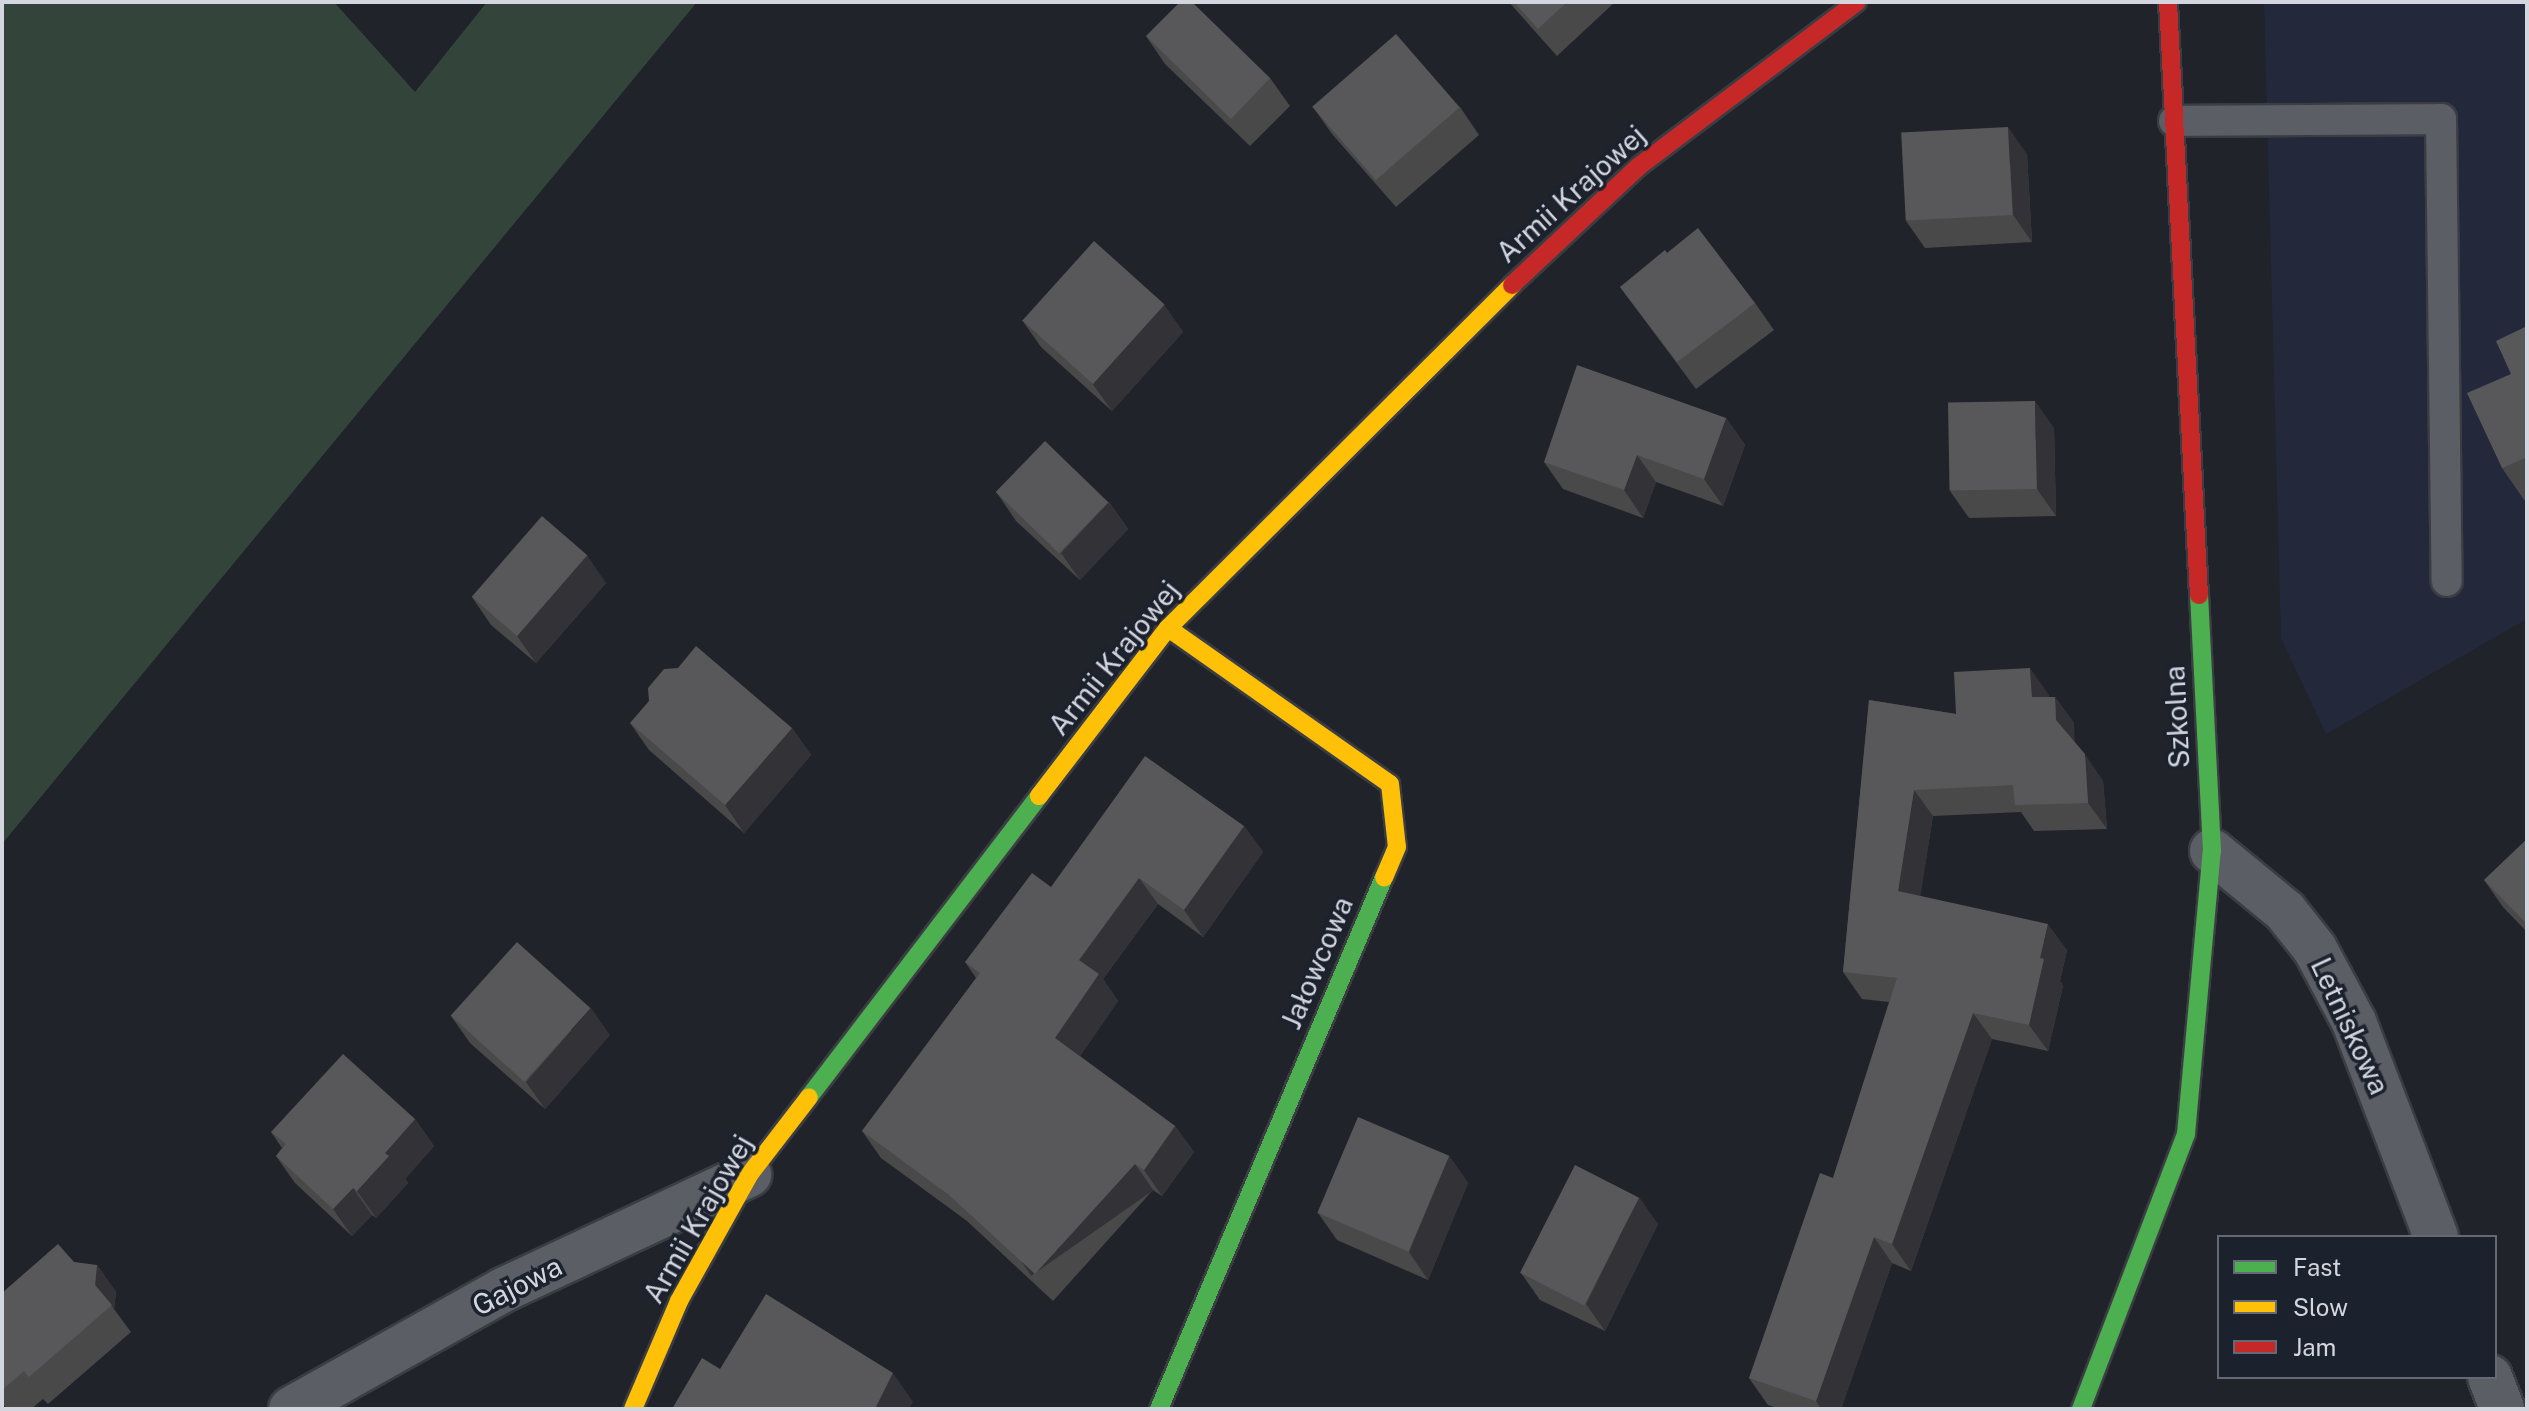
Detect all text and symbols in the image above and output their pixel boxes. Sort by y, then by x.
street label: Armii Krajowej [1490,118,1652,270]
street label: Armii Krajowej [1042,574,1186,742]
street label: Szkolna [2158,665,2196,769]
street label: Jałowcowa [1274,892,1360,1034]
street label: Letniskowa [2304,952,2396,1100]
street label: Armii Krajowej [636,1129,760,1309]
legend [2217,1235,2497,1379]
street label: Gajowa [467,1249,567,1323]
text: Fast [2293,1253,2341,1281]
text: Slow [2293,1293,2348,1321]
text: Jam [2293,1333,2336,1361]

